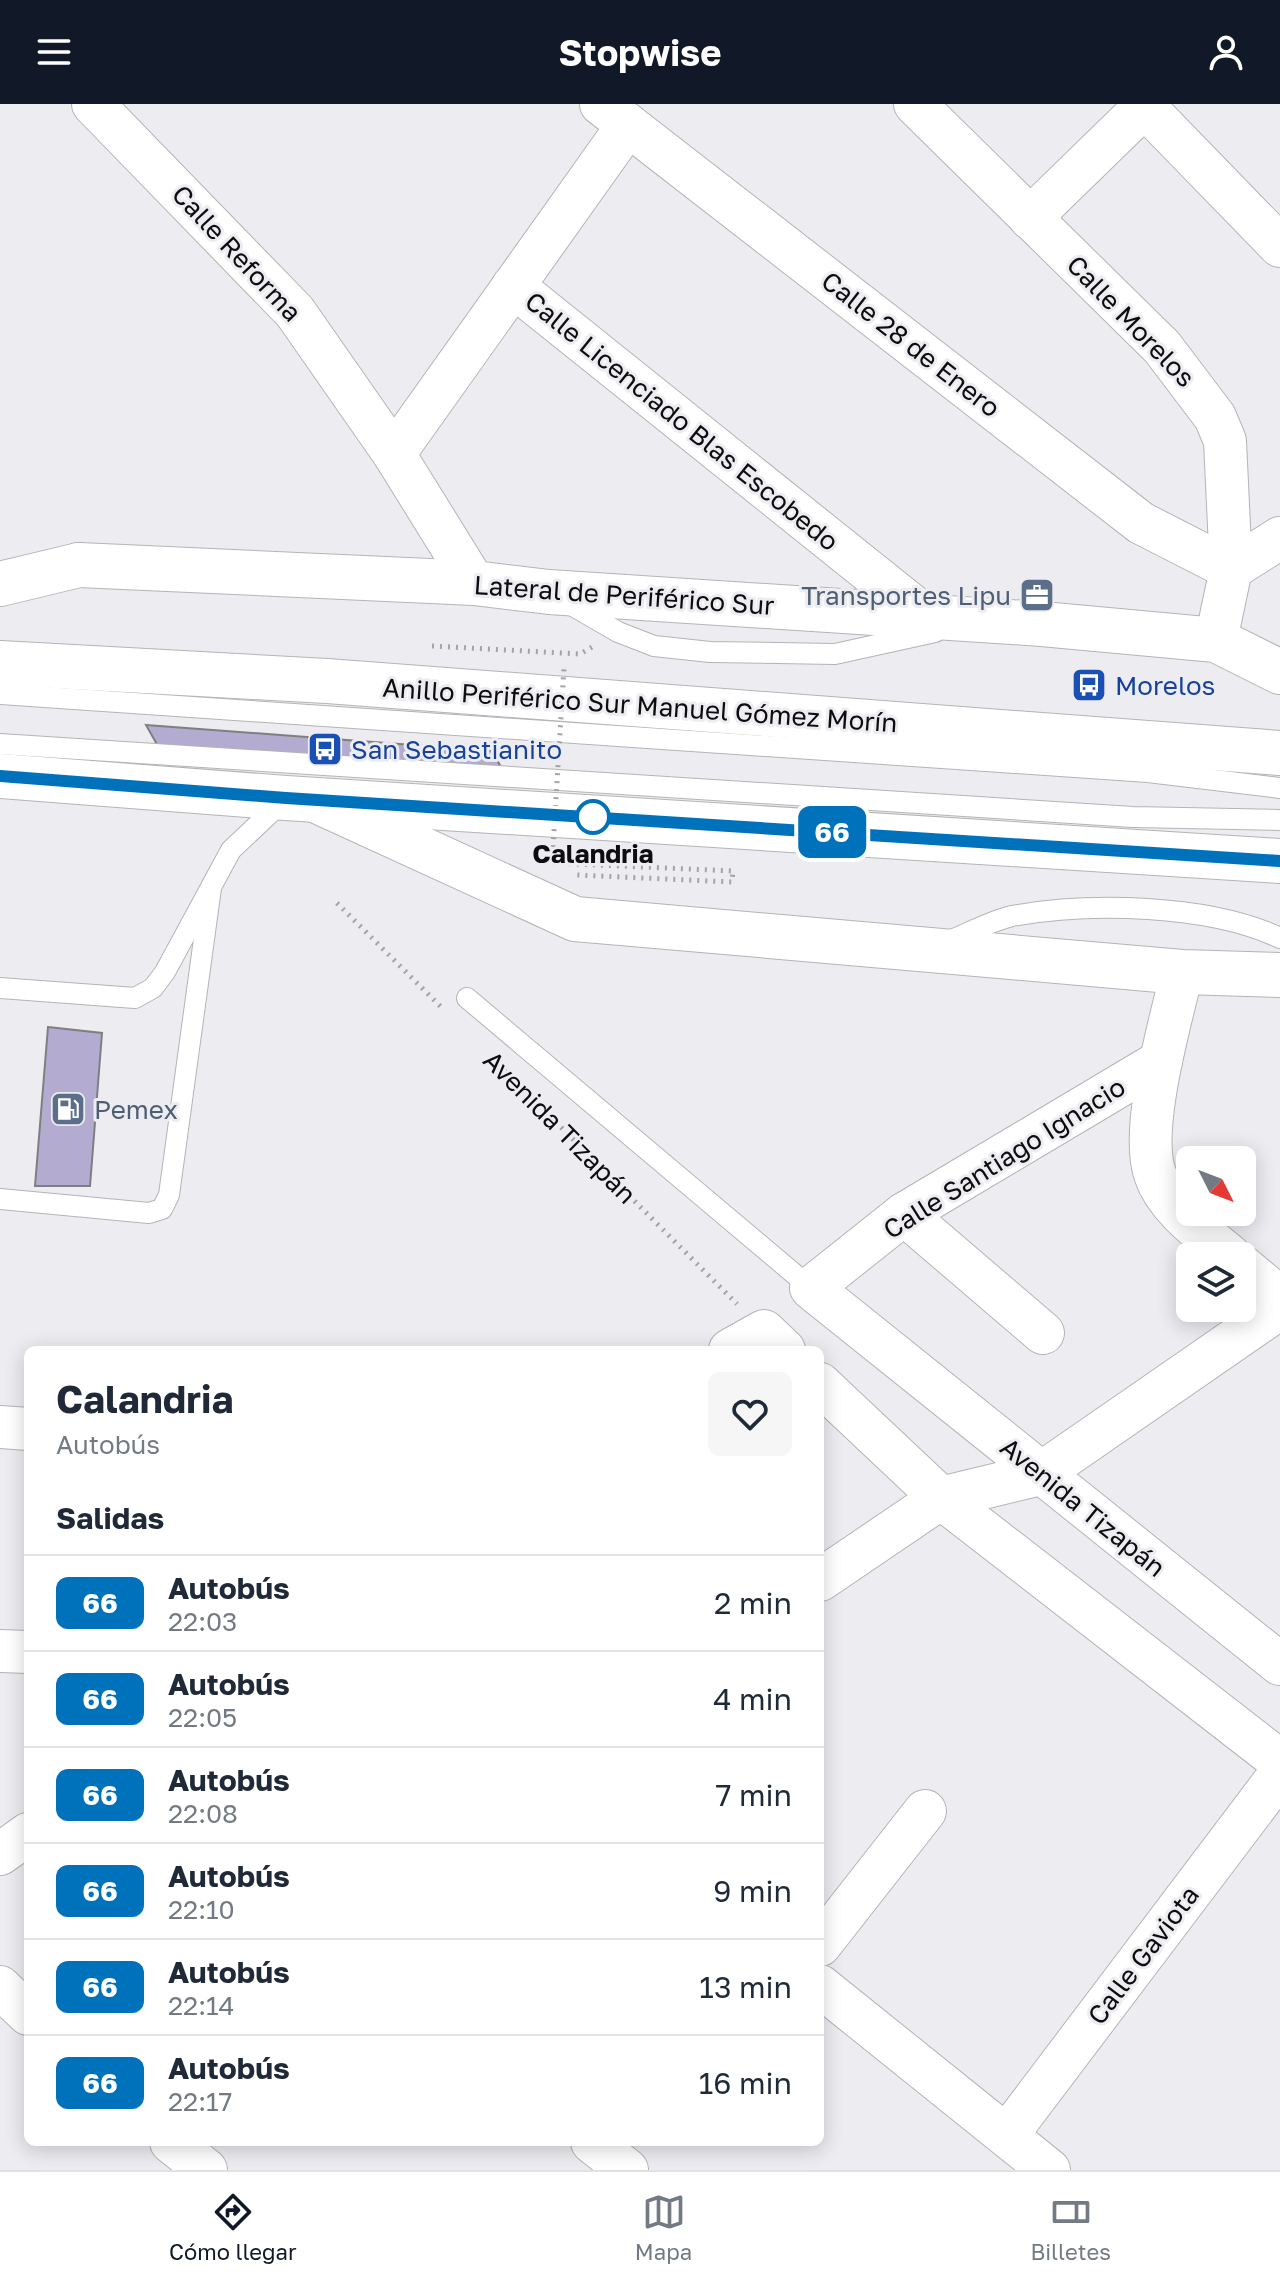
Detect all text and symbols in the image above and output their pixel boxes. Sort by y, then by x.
icon: menu [32,30,76,74]
icon: person [1204,30,1248,74]
text: Stopwise [559,31,721,74]
street label: Calle Reforma [166,178,308,328]
street label: Calle Morelos [1061,249,1201,393]
street label: Calle 28 de Enero [816,265,1006,423]
street label: Calle Licenciado Blas Escobedo [519,285,845,557]
street label: Lateral de Periférico Sur [473,569,775,621]
office icon: Transportes Lipu [1018,576,1056,614]
place label: Transportes Lipu [801,580,1011,611]
bus stop icon: Morelos [1070,666,1108,704]
place label: Morelos [1115,670,1215,701]
street label: Anillo Periférico Sur Manuel Gómez Morín [382,672,898,738]
bus stop icon: San Sebastianito [306,730,344,768]
place label: San Sebastianito [351,734,562,765]
marker: Calandria [576,800,610,834]
line badge: 66 [796,806,868,858]
text: 66 [814,815,850,848]
place label: Calandria [532,838,654,869]
street label: Avenida Tizapán [477,1044,643,1210]
street label: Calle Santiago Ignacio [877,1071,1131,1245]
fuel station icon: Pemex [49,1090,87,1128]
place label: Pemex [94,1094,178,1125]
north arrow [1176,1146,1256,1226]
map controls [1176,1146,1256,1322]
button: layers [1176,1242,1256,1322]
button: heart [708,1372,792,1456]
text: Calandria [56,1376,233,1421]
text: Autobús [56,1429,160,1460]
street label: Avenida Tizapán [994,1431,1172,1583]
text: Salidas [56,1500,164,1536]
text: Autobús [168,1570,290,1606]
text: 2 min [714,1585,792,1621]
text: 66 [82,1586,118,1619]
text: 22:03 [168,1606,237,1637]
text: Autobús [168,1666,290,1702]
text: 4 min [713,1681,792,1717]
text: 66 [82,1682,118,1715]
text: 22:05 [168,1702,237,1733]
text: Autobús [168,1762,290,1798]
text: 7 min [716,1777,792,1813]
text: 66 [82,1778,118,1811]
text: 22:08 [168,1798,238,1829]
text: Autobús [168,1858,290,1894]
text: 9 min [713,1873,792,1909]
text: 66 [82,1874,118,1907]
street label: Calle Gaviota [1081,1880,1205,2030]
text: 22:10 [168,1894,235,1925]
text: Autobús [168,1954,290,1990]
text: 13 min [699,1969,792,2005]
text: 66 [82,1970,118,2003]
text: 22:14 [168,1990,234,2021]
text: Autobús [168,2050,290,2086]
text: 16 min [699,2065,792,2101]
text: 66 [82,2066,118,2099]
text: 22:17 [168,2086,232,2117]
tab: Cómo llegar [169,2190,297,2265]
tab: Mapa [635,2190,692,2265]
tab: Billetes [1030,2190,1111,2265]

